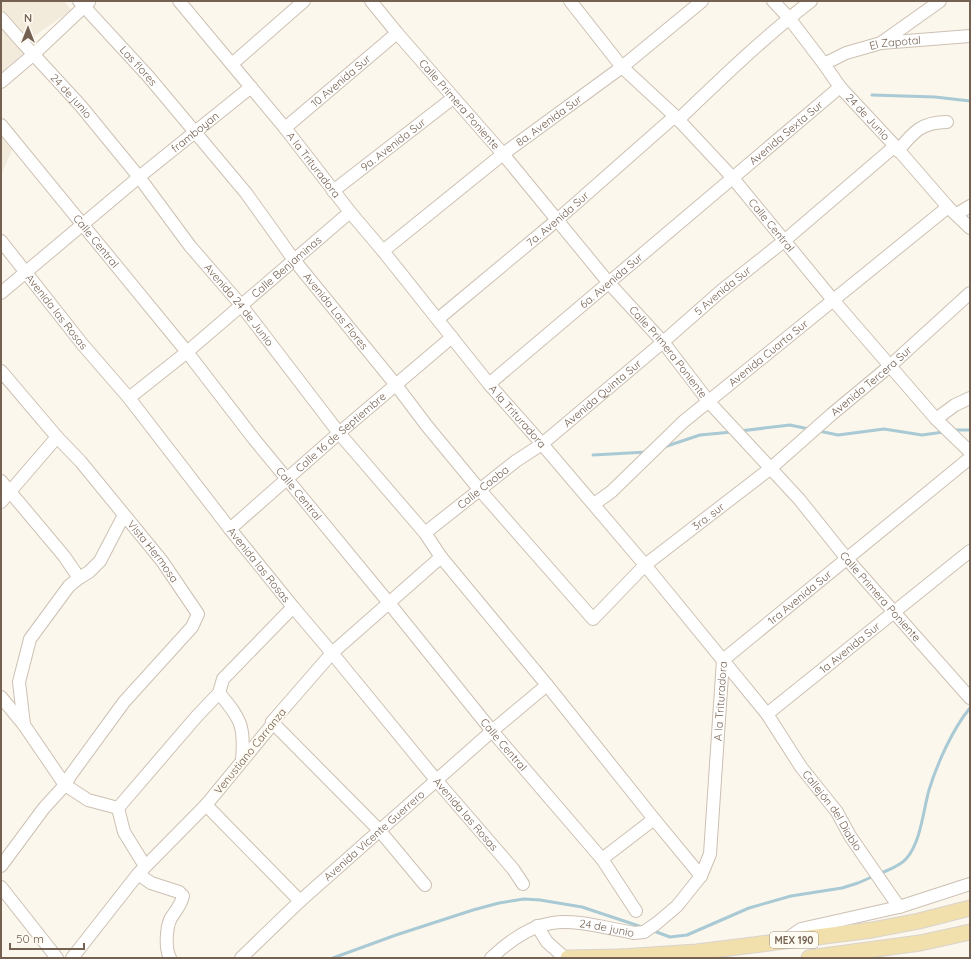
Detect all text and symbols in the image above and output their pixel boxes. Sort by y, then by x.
north arrow [8,8,48,48]
text: N [24,11,32,25]
street label: El Zapotal [868,33,921,53]
street label: Las flores [117,43,160,89]
street label: 10 Avenida Sur [308,51,374,110]
street label: Calle Primera Poniente [416,56,503,152]
street label: 24 de junio [48,71,95,121]
street label: 8a. Avenida Sur [513,91,585,149]
street label: 24 de Junio [843,91,893,143]
street label: Avenida Sexta Sur [746,97,826,168]
street label: framboyan [168,109,222,156]
street label: 9a. Avenida Sur [358,114,429,174]
street label: A la Trituradora [284,129,343,201]
street label: 7a. Avenida Sur [523,188,592,250]
street label: Calle Central [746,196,798,255]
street label: Calle Central [70,212,122,271]
street label: Calle Benjaminas [248,233,324,301]
street label: 6a. Avenida Sur [577,250,646,311]
street label: Avenida 24 de Junio [201,261,277,349]
street label: 5 Avenida Sur [691,263,754,318]
street label: Avenida Las Flores [300,270,371,353]
street label: Avenida las Rosas [23,271,91,352]
street label: Calle Primera Poniente [626,303,710,401]
street label: Avenida Cuarta Sur [726,316,811,389]
street label: Avenida Tercera Sur [828,342,915,419]
street label: Avenida Quinta Sur [561,356,645,430]
street label: A la Trituradora [486,382,549,451]
street label: Calle 16 de Septiembre [292,389,389,475]
street label: Calle Caoba [454,462,512,512]
street label: Calle Central [273,464,325,523]
street label: 3ra. sur [689,499,728,533]
street label: Vista Hermosa [124,517,182,585]
street label: Avenida las Rosas [224,524,293,605]
street label: Calle Primera Poniente [837,549,924,645]
street label: 1ra Avenida Sur [765,567,835,628]
street label: 1a Avenida Sur [816,618,884,676]
street label: A la Trituradora [711,661,730,741]
street label: Venustiano Carranza [211,705,289,797]
street label: Calle Central [478,715,530,774]
street label: Callejón del Diablo [799,767,865,854]
street label: Avenida las Rosas [430,775,501,854]
street label: Avenida Vicente Guerrero [321,787,428,884]
street label: 24 de junio [579,916,636,940]
scale bar [10,925,84,951]
text: 50 m [16,931,44,946]
road number: MEX 190 [770,932,818,948]

